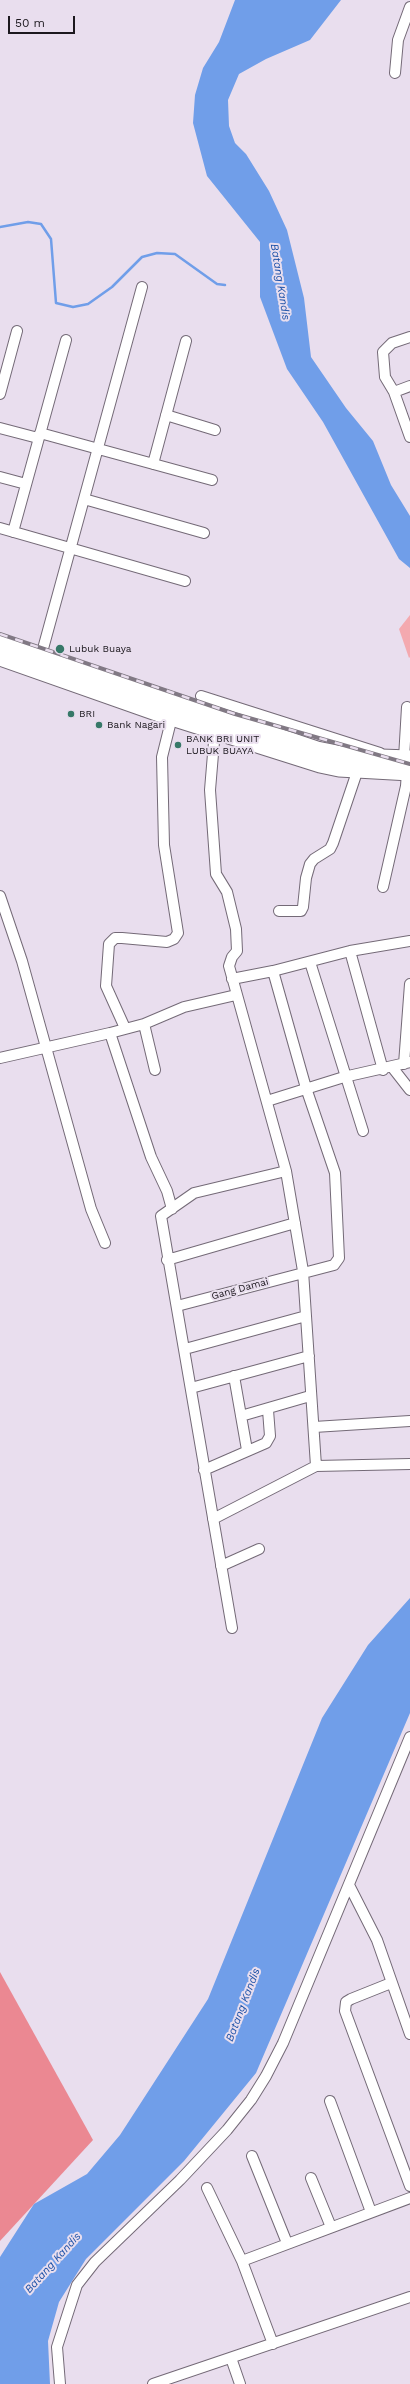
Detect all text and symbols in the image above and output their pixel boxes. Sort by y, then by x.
scale bar [10,8,77,34]
text: 50 m [15,16,45,30]
water label: Batang Kandis [267,243,293,321]
marker: Lubuk Buaya [54,643,66,655]
place label: Lubuk Buaya [69,643,131,655]
place label: BRI [79,708,95,720]
marker: BRI [66,709,76,719]
place label: Bank Nagari [107,719,165,731]
marker: Bank Nagari [94,720,104,730]
place label: BANK BRI UNIT LUBUK BUAYA [186,733,259,756]
marker: BANK BRI UNIT LUBUK BUAYA [173,740,183,750]
street label: Gang Damai [210,1276,270,1302]
water label: Batang Kandis [223,1967,263,2043]
water label: Batang Kandis [22,2230,84,2296]

